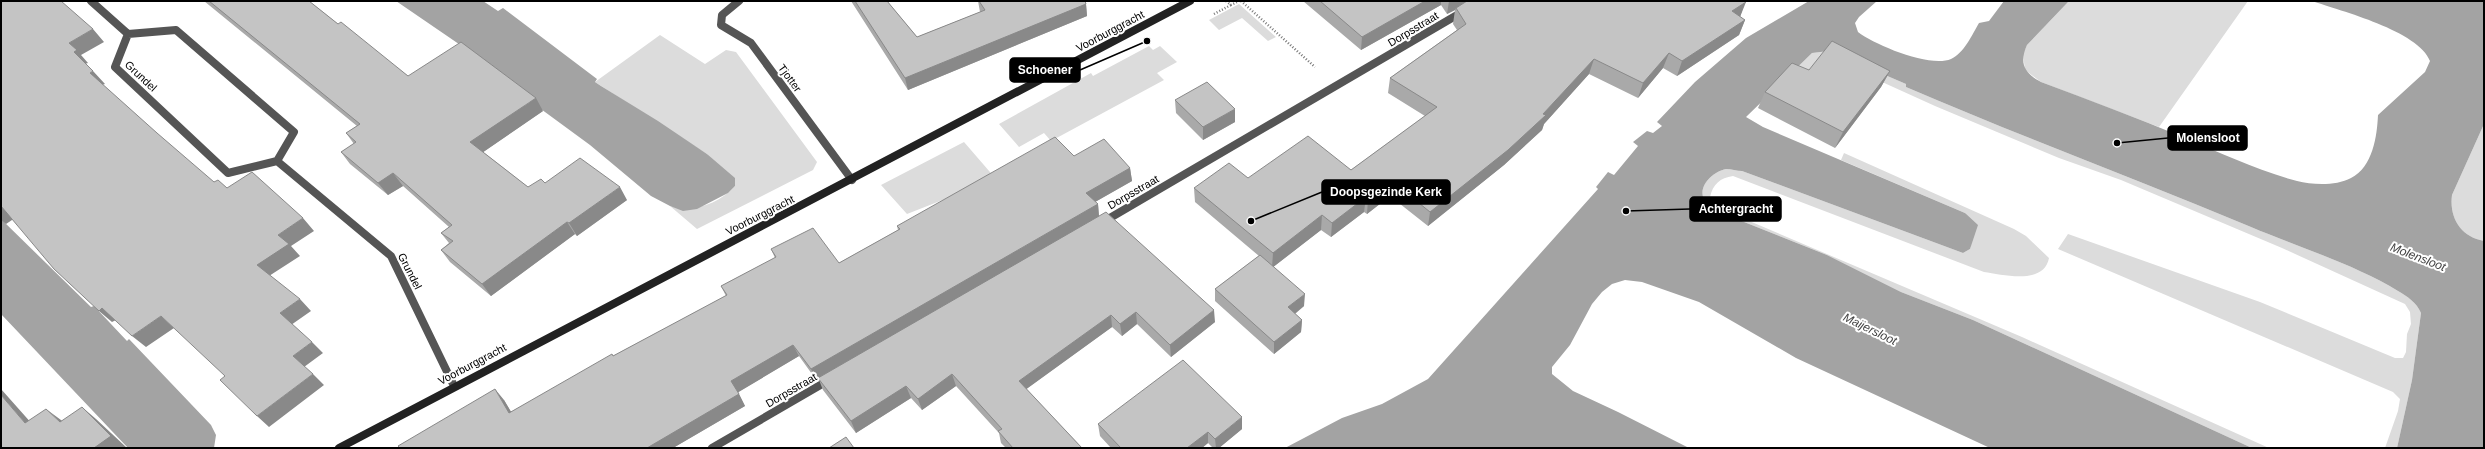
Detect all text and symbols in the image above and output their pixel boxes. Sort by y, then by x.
street label: Voorburggracht [1074,8,1146,54]
street label: Dorpsstraat [1386,9,1440,49]
street label: Grundel [123,58,159,94]
callout: Schoener [1010,58,1080,82]
street label: Tjotter [776,62,804,94]
text: Schoener [1018,63,1073,77]
callout: Molensloot [2168,126,2247,150]
text: Molensloot [2176,131,2240,145]
street label: Dorpsstraat [1105,173,1161,211]
callout: Doopsgezinde Kerk [1322,180,1450,204]
text: Doopsgezinde Kerk [1330,185,1442,199]
street label: Voorburggracht [724,193,796,237]
callout: Achtergracht [1690,197,1781,221]
text: Achtergracht [1699,202,1773,216]
water label: Molensloot [2388,240,2448,274]
street label: Grundel [396,251,424,291]
water label: Maijersloot [1841,310,1900,348]
street label: Voorburggracht [436,341,508,387]
street label: Dorpsstraat [763,371,819,409]

